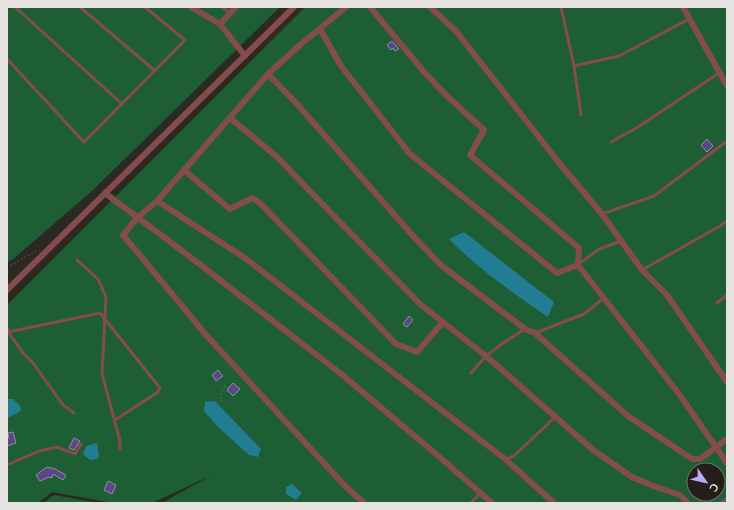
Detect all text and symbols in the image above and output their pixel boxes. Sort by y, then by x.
north arrow [686,462,726,502]
text: С [706,481,722,495]

